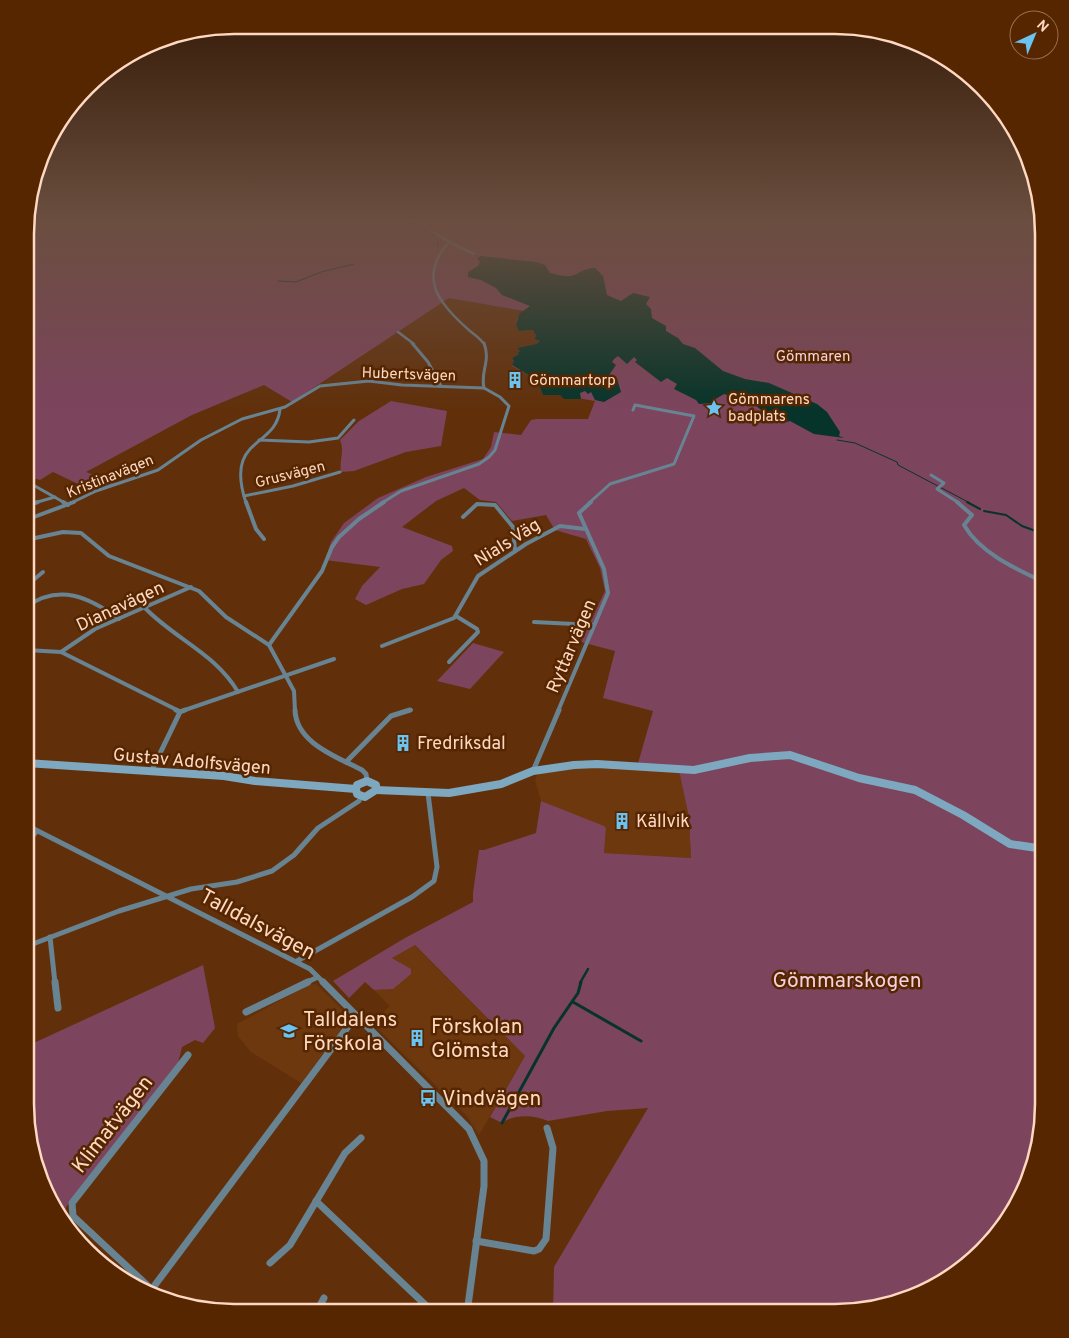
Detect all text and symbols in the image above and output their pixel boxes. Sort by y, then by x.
north arrow [1009,10,1059,60]
text: N [1032,17,1052,36]
park label: Gömmaren [776,348,850,367]
street label: Hubertsvägen [361,364,457,387]
building icon: Gömmartorp [505,370,525,390]
place label: Gömmartorp [529,372,616,391]
place label: Gömmarens badplats [728,391,810,427]
place icon: Gömmarens badplats [704,398,724,418]
street label: Kristinavägen [64,451,157,503]
street label: Grusvägen [253,458,327,493]
street label: Nials Väg [470,514,545,573]
street label: Dianavägen [73,577,168,638]
street label: Ryttarvägen [542,596,602,697]
building icon: Fredriksdal [393,733,413,753]
place label: Fredriksdal [417,733,506,756]
street label: Gustav Adolfsvägen [112,744,272,781]
building icon: Källvik [612,811,632,831]
place label: Källvik [636,811,690,834]
street label: Talldalsvägen [195,884,320,967]
park label: Gömmarskogen [772,968,922,995]
place label: Talldalens Förskola [303,1007,397,1058]
place label: Förskolan Glömsta [431,1014,523,1065]
school or university icon: Talldalens Förskola [279,1021,299,1041]
building icon: Förskolan Glömsta [407,1028,427,1048]
street label: Klimatvägen [66,1070,160,1179]
place label: Vindvägen [442,1086,541,1113]
bus stop icon: Vindvägen [418,1088,438,1108]

